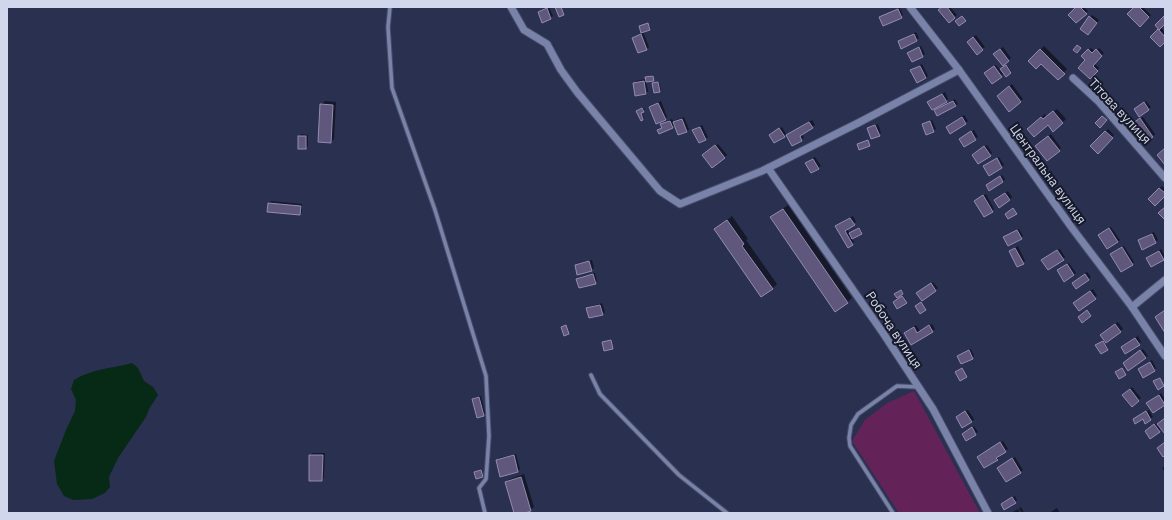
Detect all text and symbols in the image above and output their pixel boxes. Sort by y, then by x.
street label: Тітова вулиця [1085,74,1155,148]
street label: Центральна вулиця [1006,121,1090,227]
street label: Робоча вулиця [862,288,926,372]

